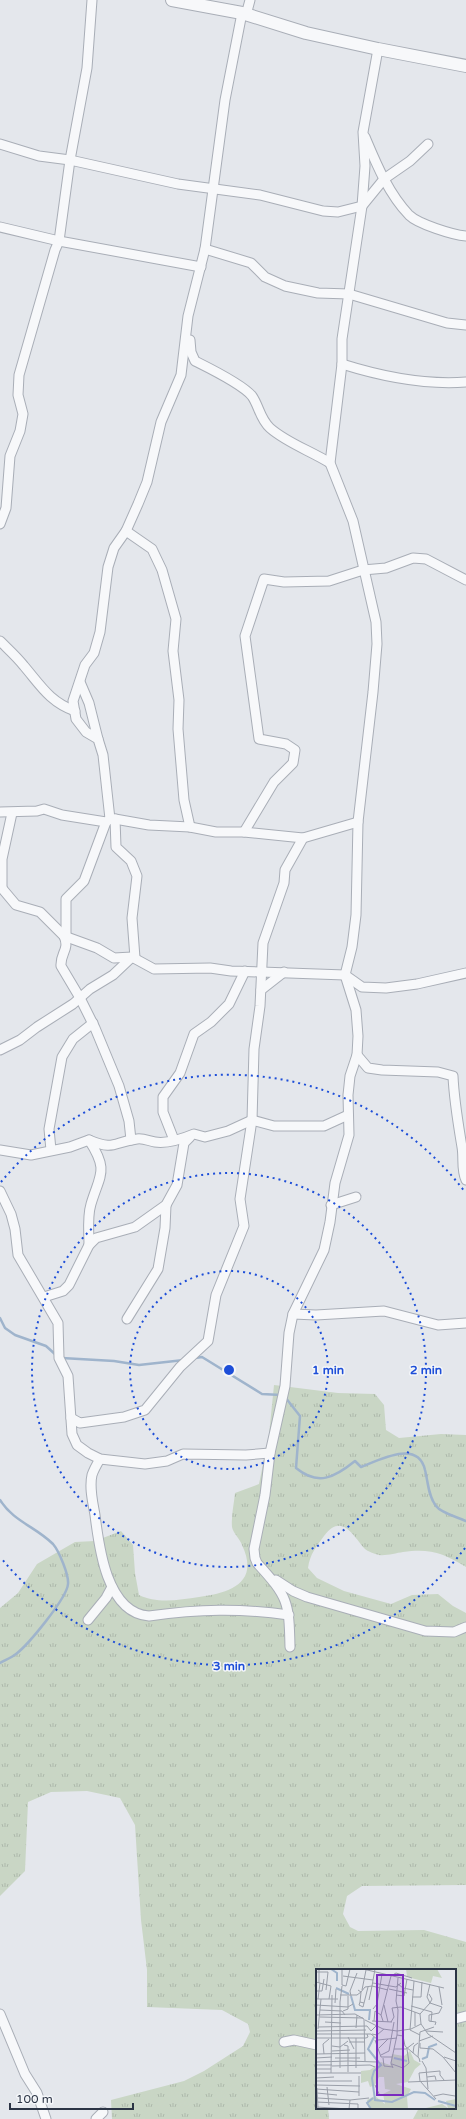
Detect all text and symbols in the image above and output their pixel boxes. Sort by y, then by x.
centre of rings [222,1363,236,1377]
text: 1 min [312,1363,344,1377]
text: 2 min [410,1363,442,1377]
text: 3 min [213,1659,245,1673]
inset map [316,1969,456,2109]
scale bar [10,2085,133,2111]
text: 100 m [16,2092,53,2106]

